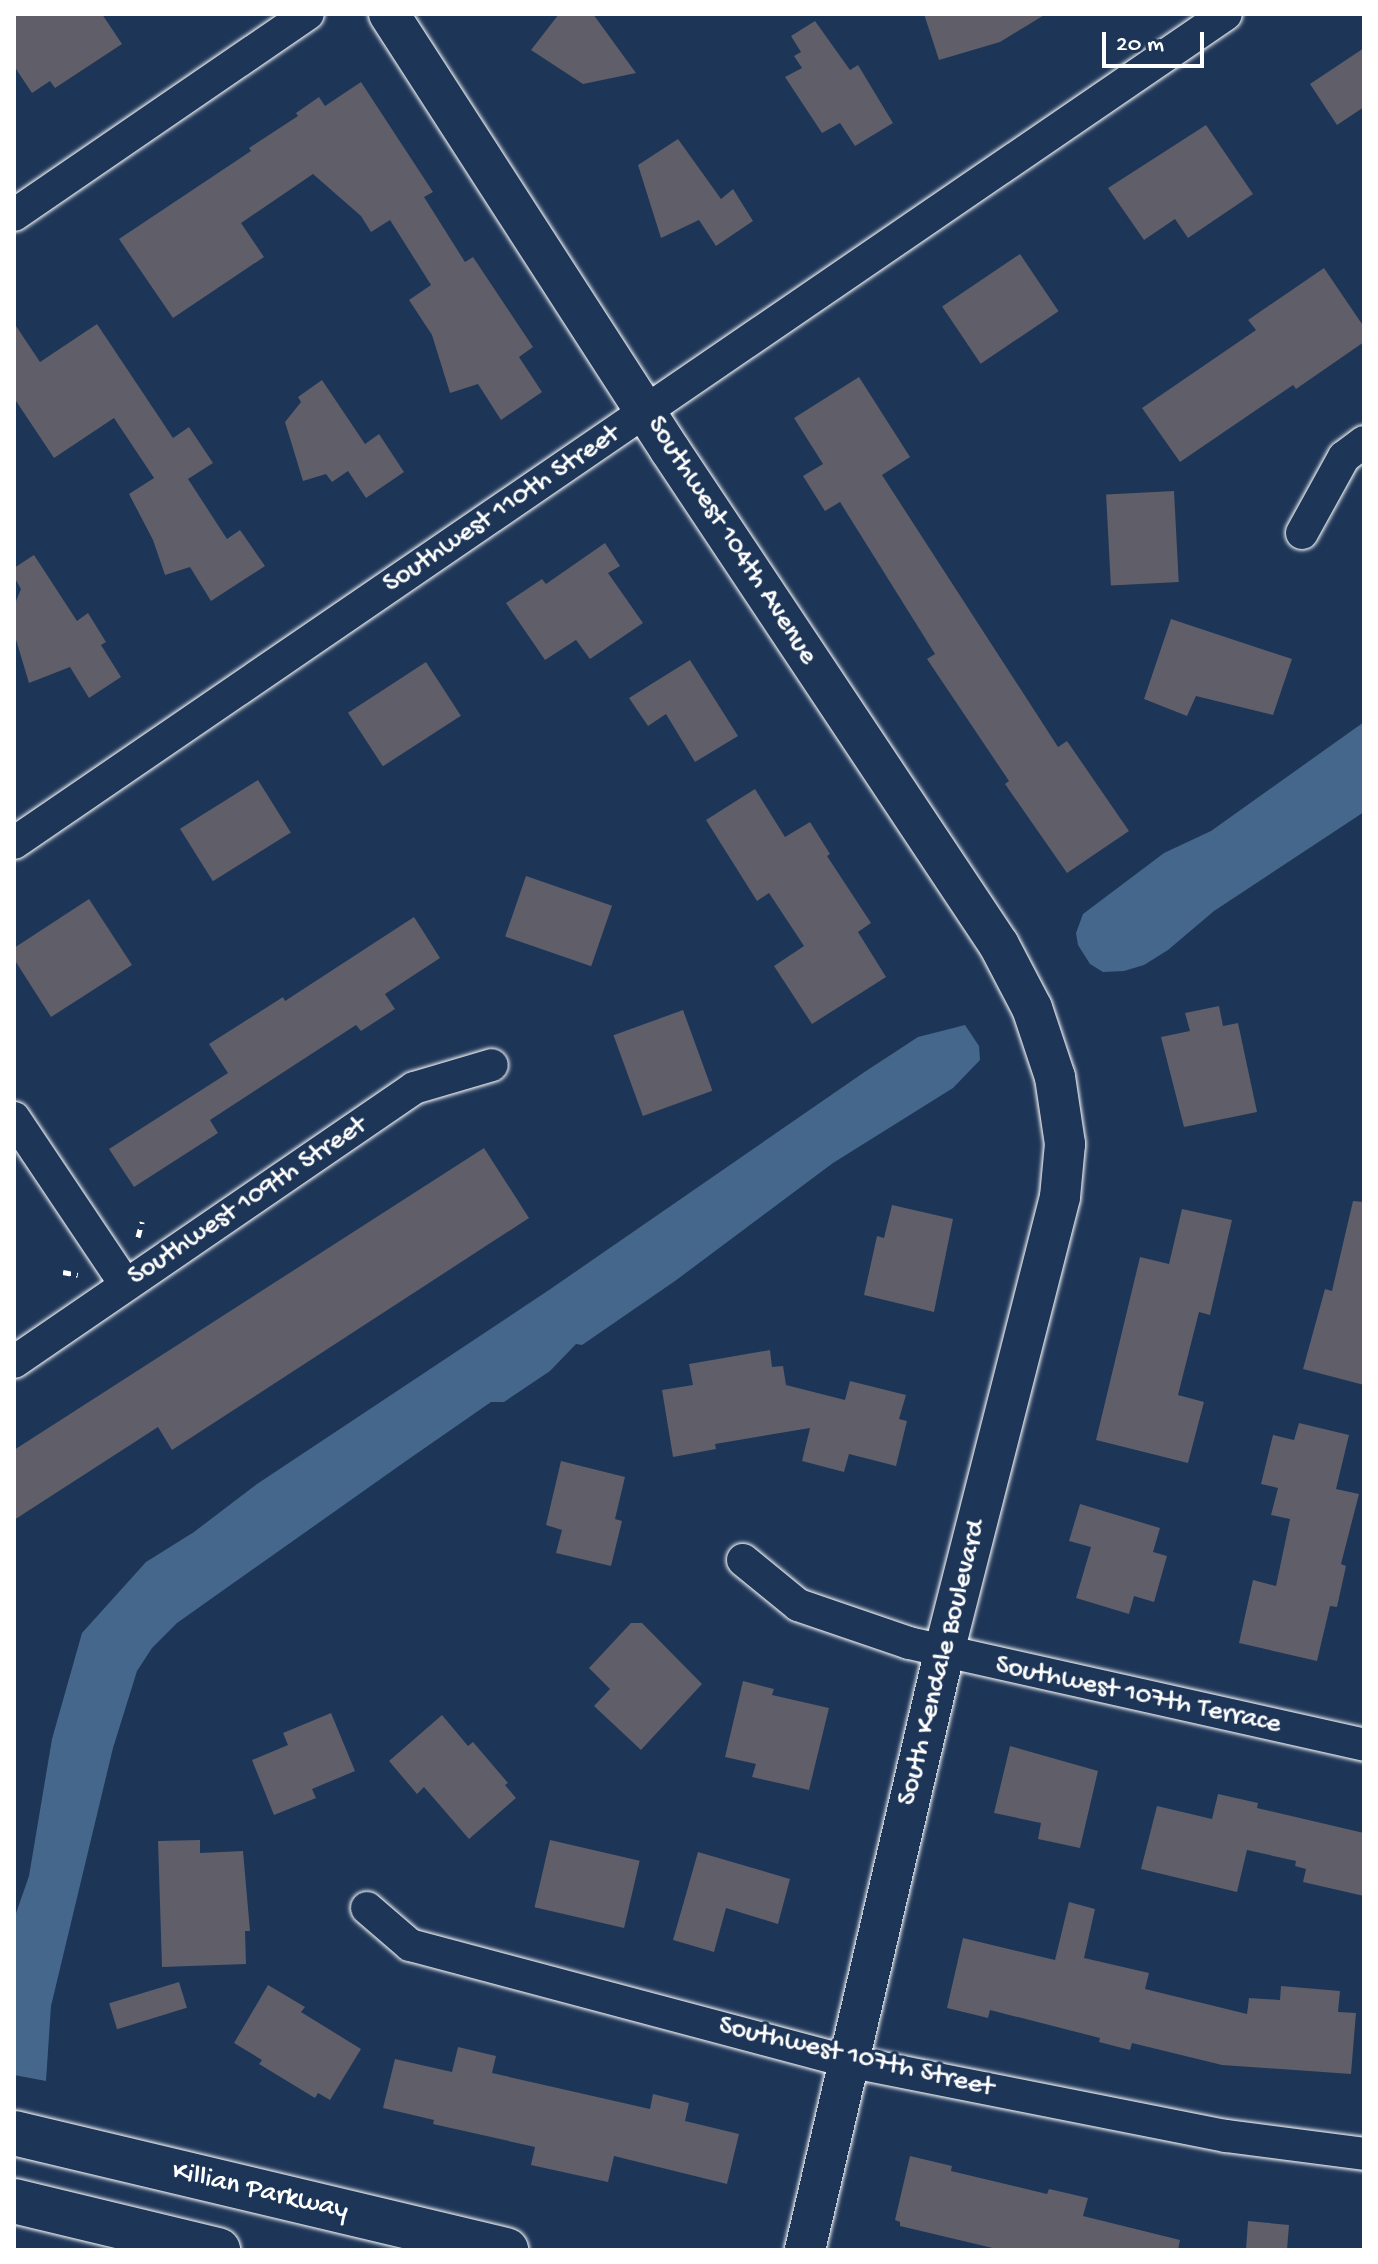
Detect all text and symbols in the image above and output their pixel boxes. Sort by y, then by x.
scale bar [1106,16,1208,66]
text: 20 m [1116,31,1164,60]
street label: Southwest 104th Avenue [638,410,824,672]
street label: Southwest 110th Street [377,418,627,602]
street label: Southwest 109th Street [122,1110,374,1294]
street label: South Kendale Boulevard [891,1517,995,1809]
street label: Southwest 107th Terrace [992,1649,1284,1743]
street label: Southwest 107th Street [715,2010,997,2106]
street label: Killian Parkway [169,2155,351,2229]

